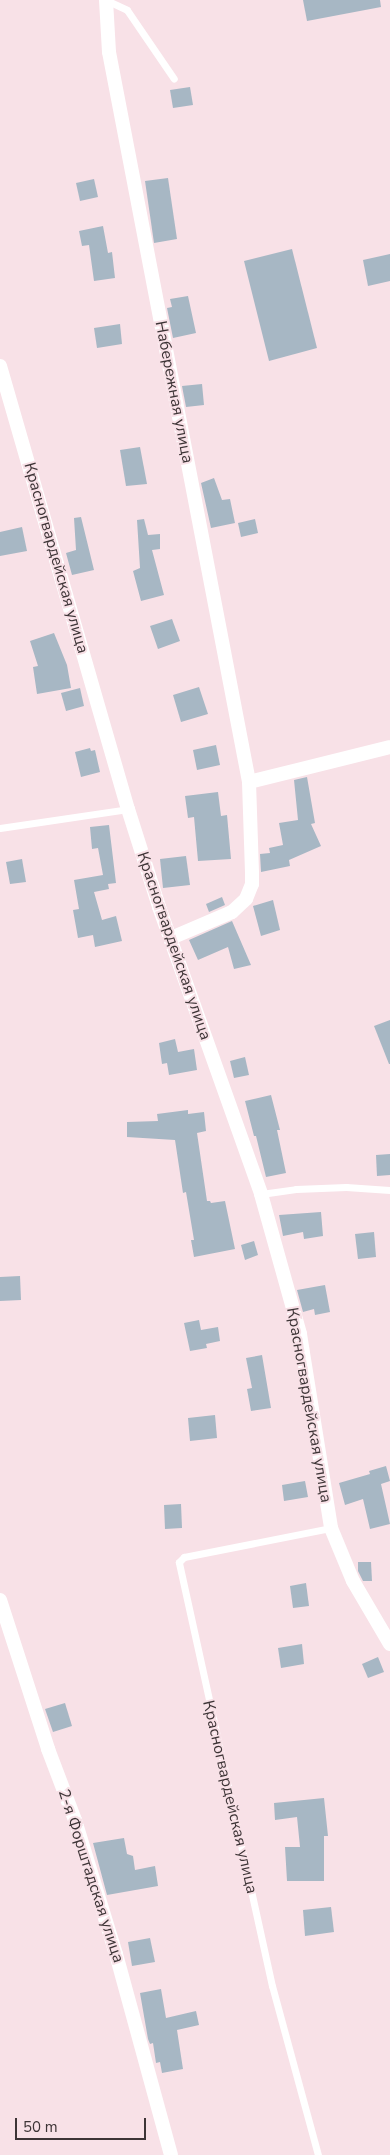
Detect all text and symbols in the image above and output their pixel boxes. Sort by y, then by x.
street label: Набережная улица [151,319,197,465]
street label: Красногвардейская улица [20,460,92,656]
street label: Красногвардейская улица [133,849,215,1043]
street label: Красногвардейская улица [282,1306,336,1504]
street label: Красногвардейская улица [198,1699,262,1895]
street label: 2-я Форштадская улица [54,1787,128,1965]
scale bar [18,2108,149,2140]
text: 50 m [23,2117,58,2137]

